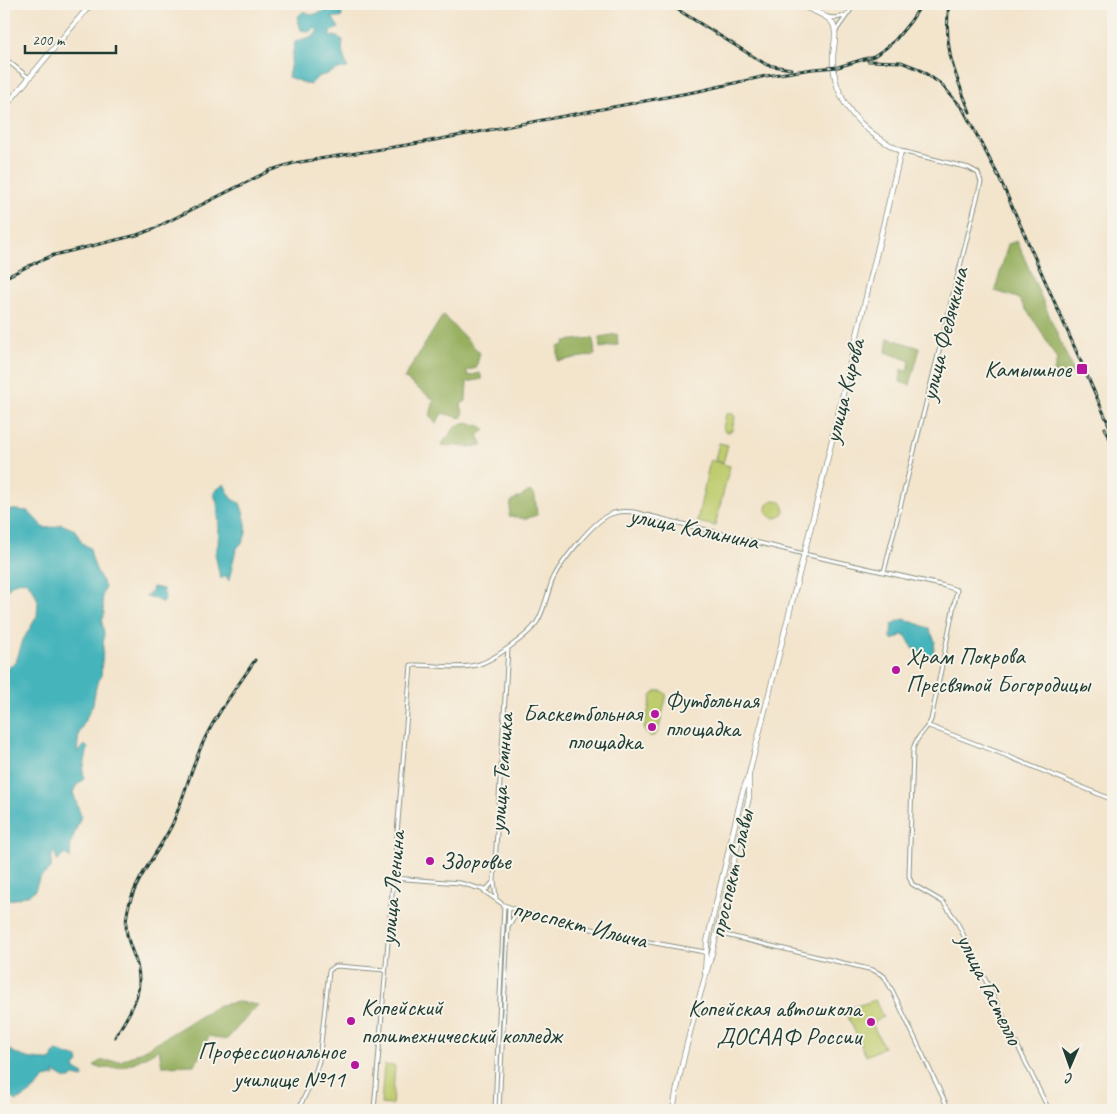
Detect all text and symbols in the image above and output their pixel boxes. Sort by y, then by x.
scale bar [25,22,116,54]
text: 200 m [32,31,66,50]
street label: улица Федячкина [912,263,975,406]
street label: улица Кирова [816,334,872,448]
place label: Камышное [984,354,1073,384]
marker: Камышное [1075,362,1089,376]
street label: улица Калинина [625,499,763,557]
place label: Храм Покрова Пресвятой Богородицы [906,641,1092,699]
marker: Храм Покрова Пресвятой Богородицы [890,664,902,676]
place label: Футбольная площадка [665,685,761,743]
place label: Баскетбольная площадка [523,698,644,756]
marker: Футбольная площадка [649,708,661,720]
street label: улица Темника [482,710,520,836]
marker: Баскетбольная площадка [646,721,658,733]
street label: проспект Славы [702,805,761,941]
street label: улица Ленина [372,828,412,948]
place label: Здоровье [440,846,513,876]
marker: Здоровье [424,855,436,867]
street label: проспект Ильича [510,893,652,956]
street label: улица Гастелло [949,927,1031,1051]
place label: Копейский политехнический колледж [361,992,564,1050]
place label: Копейская автошкола ДОСААФ России [688,993,863,1051]
marker: Копейский политехнический колледж [345,1015,357,1027]
marker: Копейская автошкола ДОСААФ России [865,1016,877,1028]
place label: Профессиональное училище №11 [198,1036,347,1094]
north arrow [1044,1042,1094,1092]
marker: Профессиональное училище №11 [349,1059,361,1071]
text: С [1064,1070,1073,1087]

